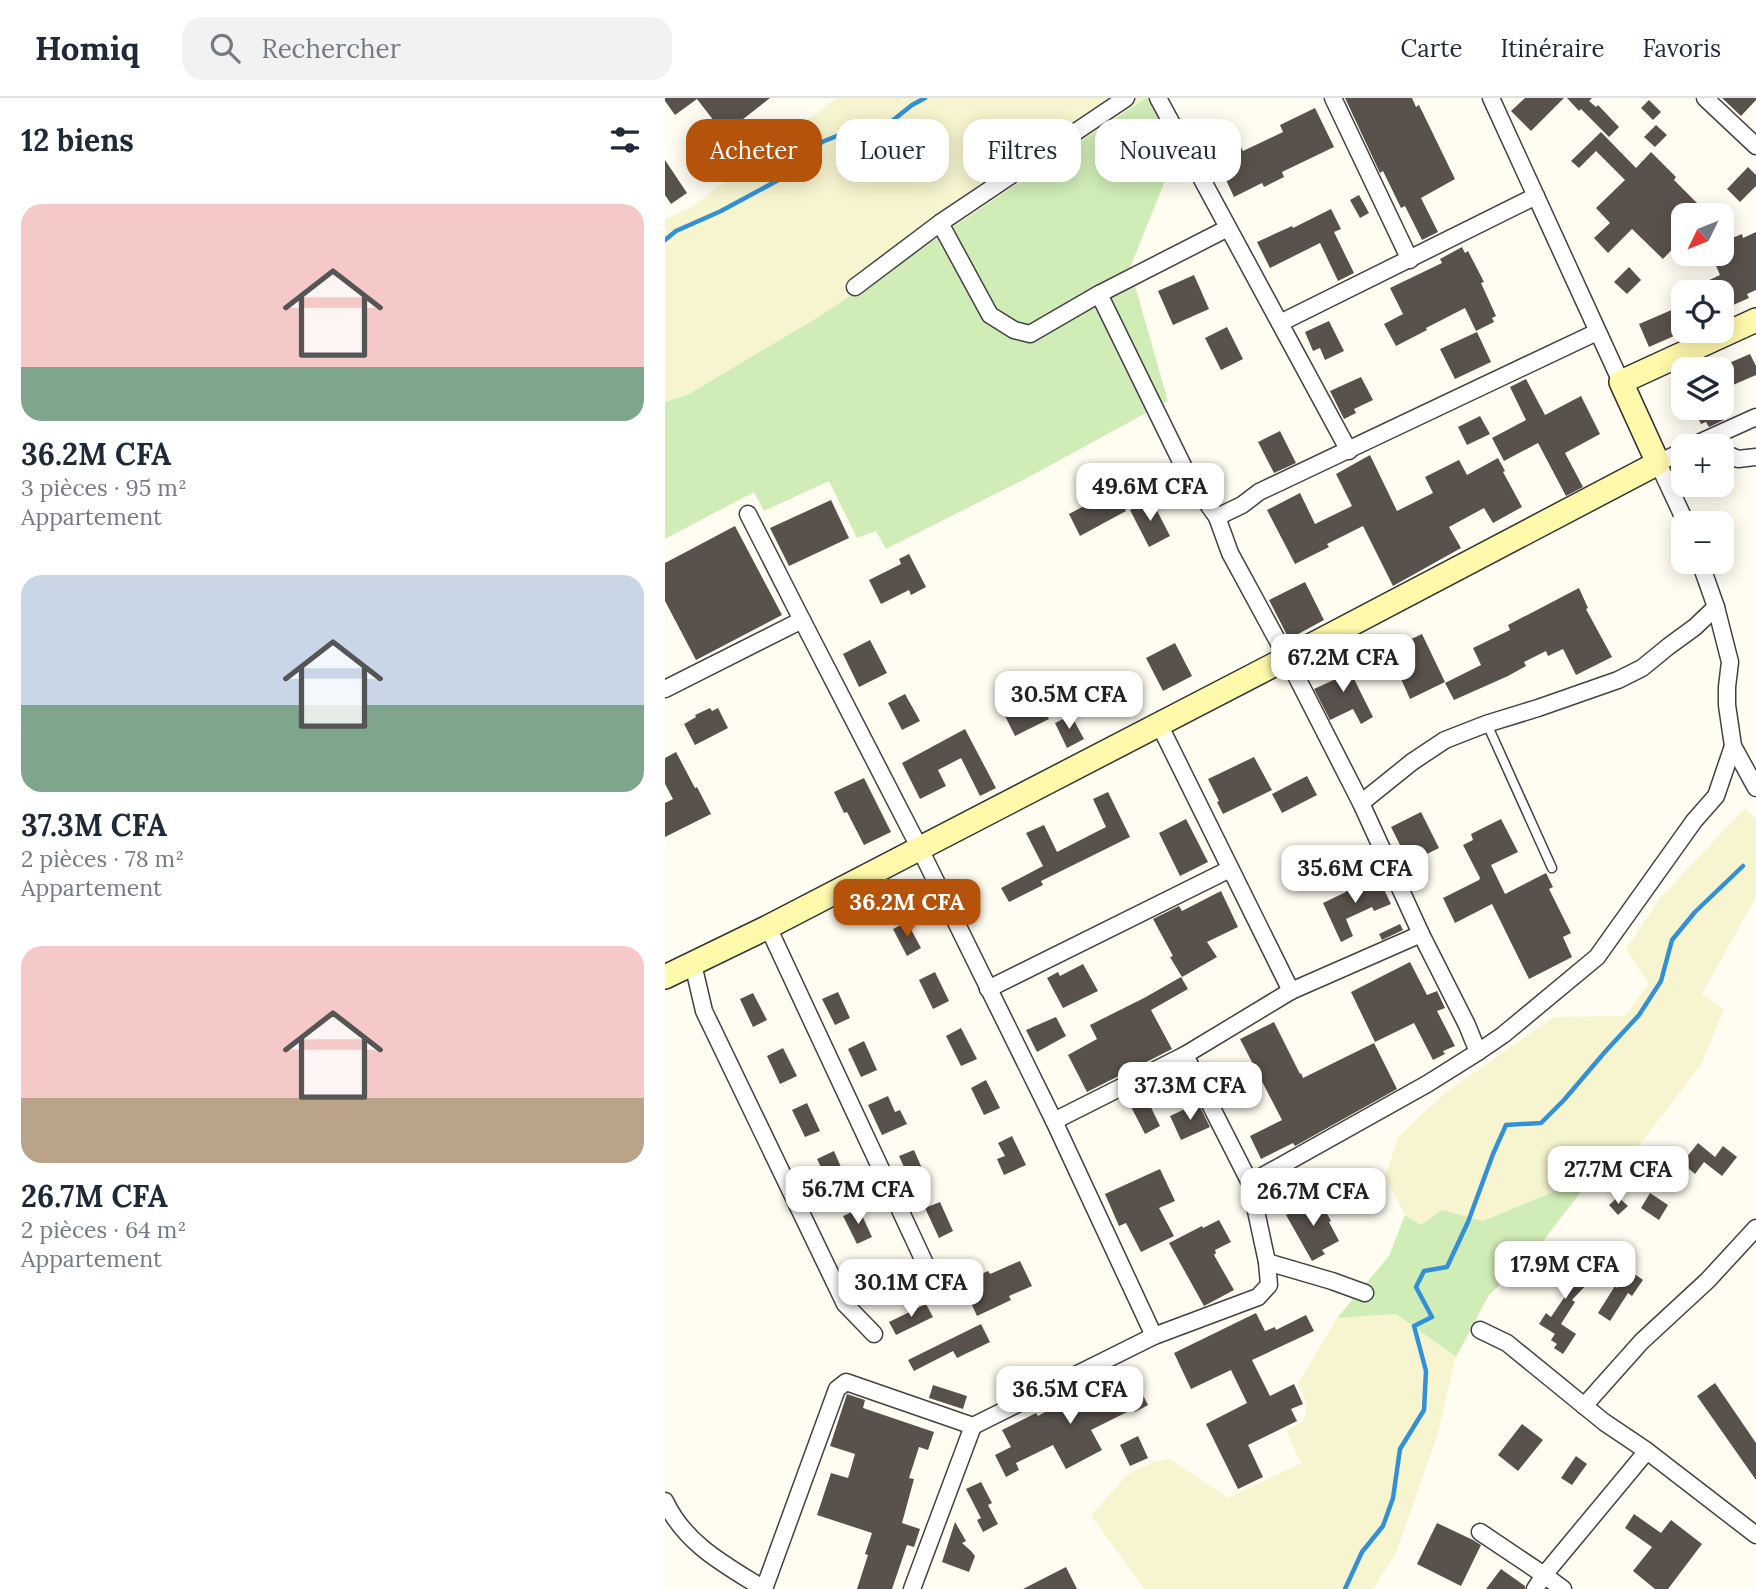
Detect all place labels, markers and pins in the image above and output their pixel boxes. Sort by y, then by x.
pin: 49.6M CFA [1070,464,1230,523]
pin: 67.2M CFA [1263,634,1423,694]
pin: 30.5M CFA [989,672,1149,731]
pin: 35.6M CFA [1275,846,1435,905]
pin: 36.2M CFA [827,880,987,939]
pin: 37.3M CFA [1110,1062,1270,1122]
pin: 27.7M CFA [1538,1146,1698,1206]
pin: 56.7M CFA [778,1166,938,1226]
pin: 26.7M CFA [1233,1168,1393,1228]
pin: 17.9M CFA [1485,1242,1645,1301]
pin: 30.1M CFA [831,1260,991,1319]
pin: 36.5M CFA [990,1366,1150,1426]

